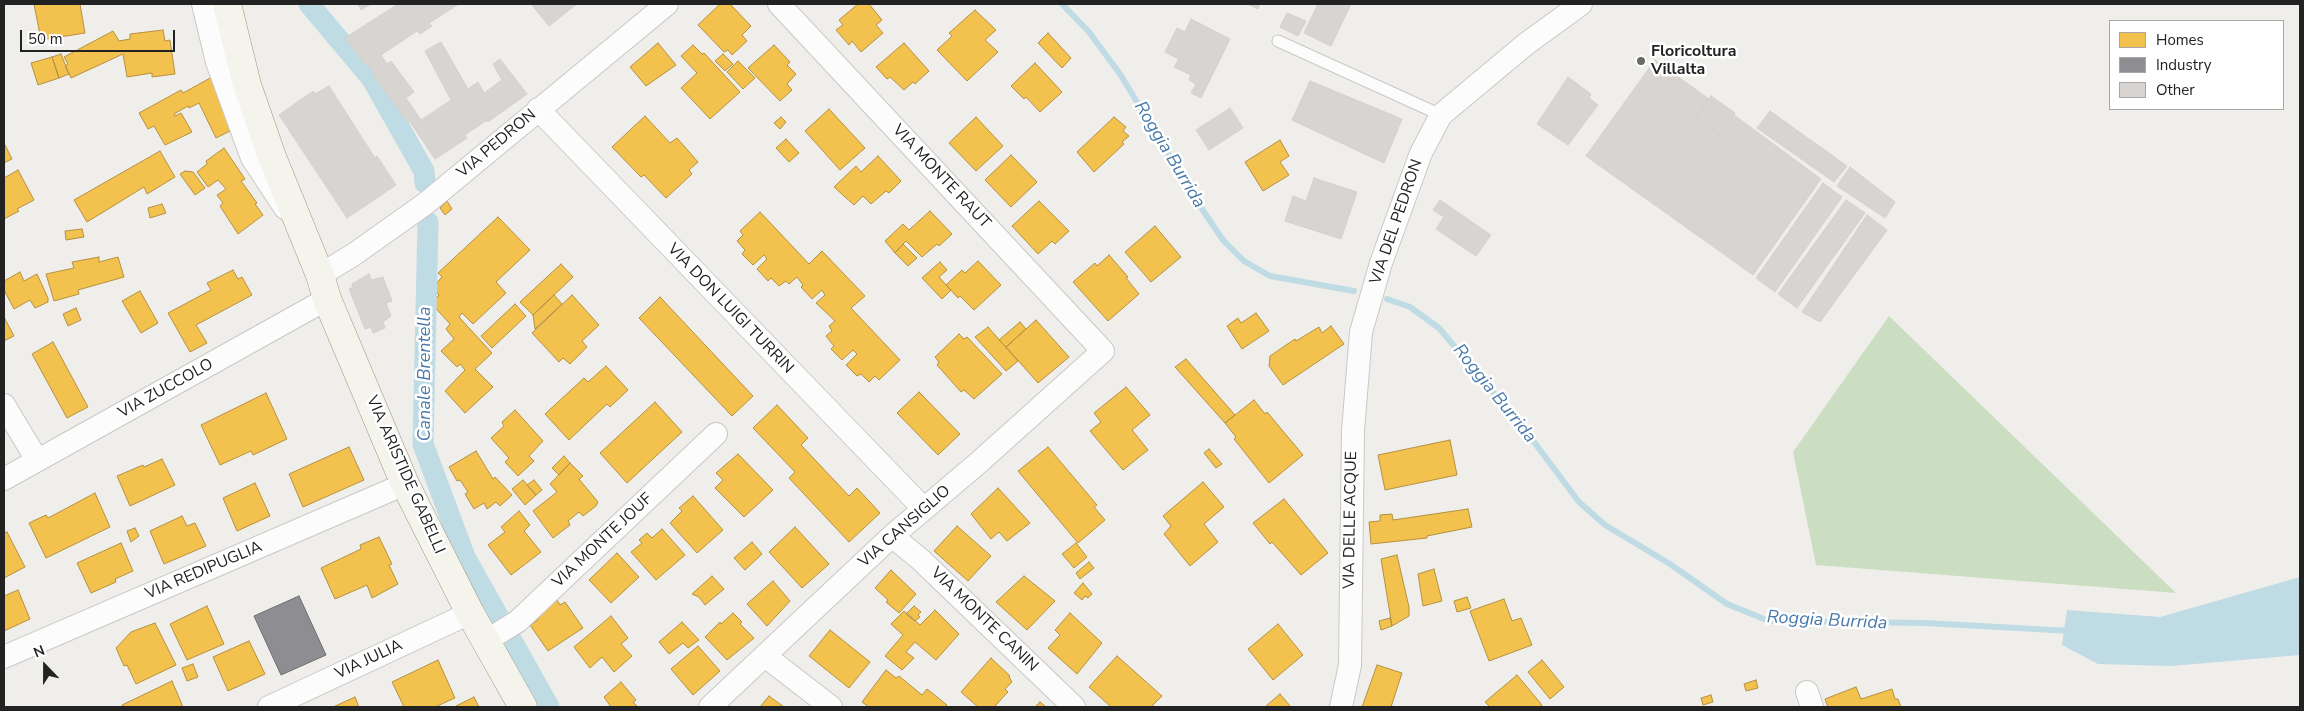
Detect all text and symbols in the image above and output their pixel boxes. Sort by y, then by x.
scale bar [22,20,178,52]
legend [2109,20,2284,110]
text: 50 m [28,29,63,49]
text: Homes [2156,30,2204,50]
place label: Floricoltura Villalta [1651,42,1736,80]
marker: Floricoltura Villalta [1635,55,1647,67]
text: Industry [2156,55,2211,75]
text: Other [2156,80,2195,100]
water label: Roggia Burrida [1129,98,1209,212]
street label: VIA PEDRON [454,105,540,183]
street label: VIA MONTE RAUT [888,121,994,233]
street label: VIA DEL PEDRON [1367,157,1427,287]
street label: VIA DON LUIGI TURRIN [663,240,797,378]
water label: Canale Brentella [415,307,437,441]
water label: Roggia Burrida [1448,340,1540,448]
street label: VIA ZUCCOLO [115,355,217,423]
street label: VIA ARISTIDE GABELLI [361,393,449,557]
street label: VIA DELLE ACQUE [1340,451,1362,589]
street label: VIA CANSIGLIO [855,482,955,572]
street label: VIA MONTE JOUF [549,490,657,592]
street label: VIA REDIPUGLIA [143,538,265,604]
street label: VIA MONTE CANIN [926,564,1042,676]
water label: Roggia Burrida [1766,607,1888,635]
street label: VIA JULIA [332,636,406,684]
north arrow [20,641,70,691]
text: N [31,641,48,662]

